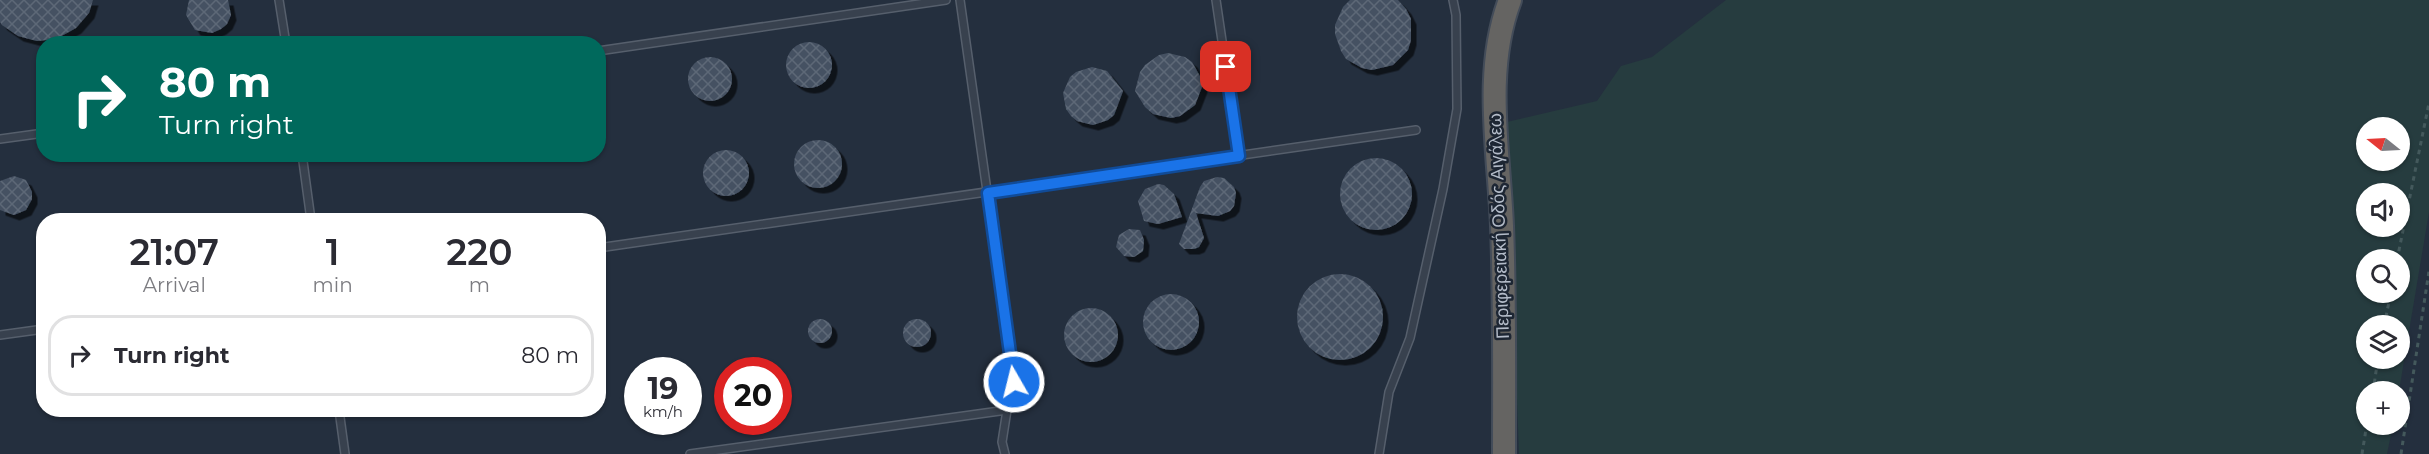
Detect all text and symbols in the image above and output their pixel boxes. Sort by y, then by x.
pin [1200,41,1251,92]
icon: arrive [1209,50,1242,83]
text: 80 m [159,56,271,108]
icon: right [60,60,138,138]
text: Turn right [159,108,294,141]
street label: Περιφερειακή Οδός Αιγάλεω [1484,113,1514,339]
north arrow [2356,117,2410,171]
map controls [2356,117,2410,435]
button: sound [2356,183,2410,237]
text: 21:07 [130,230,219,274]
text: 1 [326,230,339,274]
text: 220 [446,230,512,274]
button: search [2356,249,2410,303]
text: Arrival [143,273,206,297]
text: min [313,273,353,297]
text: m [469,273,490,297]
button: layers [2356,315,2410,369]
icon: right [63,339,96,372]
text: Turn right [114,342,229,369]
text: 80 m [521,342,579,369]
position arrow [982,350,1046,414]
speed limit sign: 20 [714,357,792,435]
text: 19 [648,370,678,407]
button: + [2356,381,2410,435]
text: km/h [643,402,683,421]

